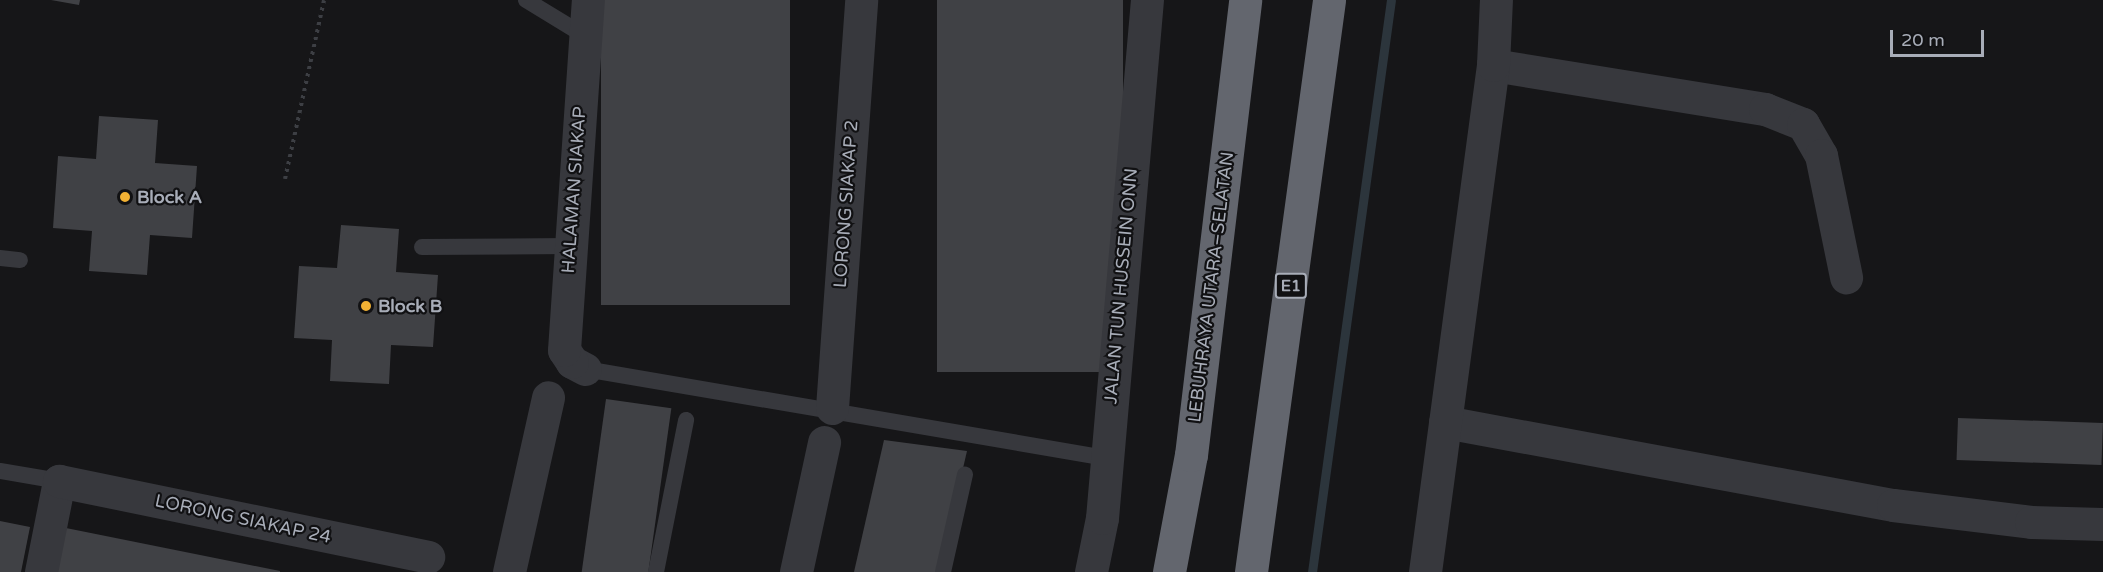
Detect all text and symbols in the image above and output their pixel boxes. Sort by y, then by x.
scale bar [1893,18,1988,56]
text: 20 m [1901,29,1945,51]
street label: HALAMAN SIAKAP [557,106,591,274]
street label: LORONG SIAKAP 2 [829,119,863,289]
street label: LEBUHRAYA UTARA–SELATAN [1184,150,1238,424]
street label: JALAN TUN HUSSEIN ONN [1100,167,1142,405]
place label: Block A [137,186,202,208]
marker: Block A [118,190,132,204]
road number: E1 [1274,273,1308,299]
place label: Block B [378,295,442,317]
marker: Block B [359,299,373,313]
street label: LORONG SIAKAP 24 [153,490,333,548]

